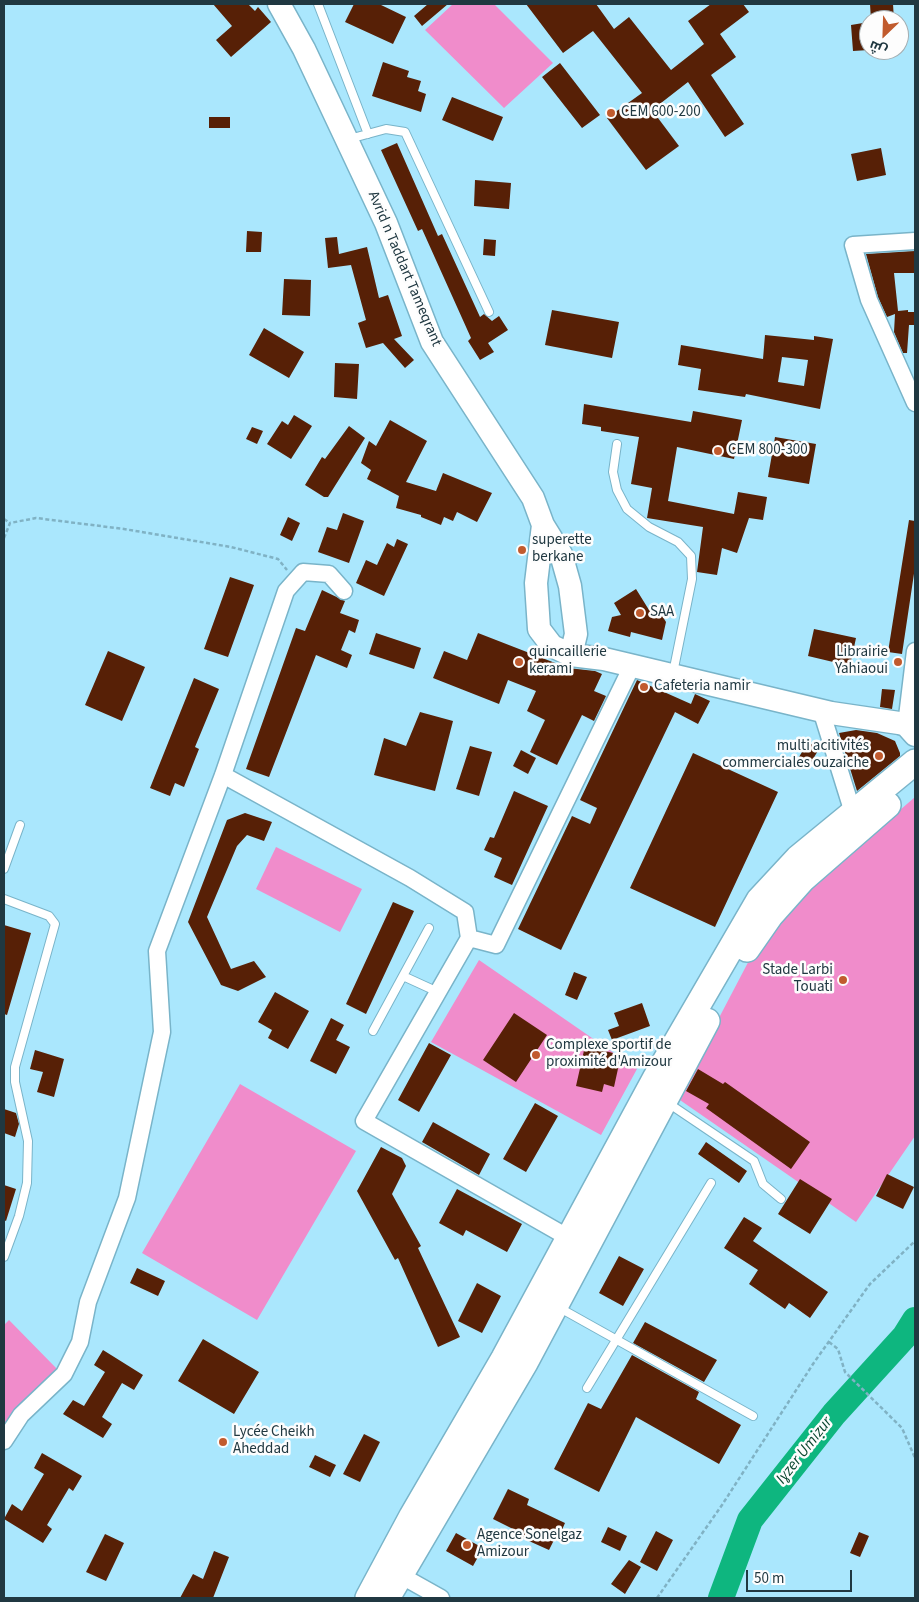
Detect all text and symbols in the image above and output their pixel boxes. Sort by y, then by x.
north arrow [859,10,909,60]
text: ش [866,35,891,61]
place label: CEM 600-200 [621,104,701,122]
marker: CEM 600-200 [605,107,617,119]
street label: Avrid n Taddart Tameqrant [363,189,445,349]
place label: CEM 800-300 [728,442,808,460]
marker: CEM 800-300 [712,445,724,457]
place label: superette berkane [532,532,592,567]
marker: superette berkane [516,544,528,556]
place label: SAA [650,604,674,622]
marker: SAA [634,607,646,619]
place label: quincaillerie kerami [529,644,607,679]
place label: Librairie Yahiaoui [835,644,888,679]
marker: quincaillerie kerami [513,656,525,668]
marker: Librairie Yahiaoui [892,656,904,668]
place label: Cafeteria namir [654,678,750,696]
marker: Cafeteria namir [638,681,650,693]
place label: multi acitivités commerciales ouzaiche [722,738,869,773]
marker: multi acitivités commerciales ouzaiche [873,750,885,762]
place label: Stade Larbi Touati [762,962,833,997]
marker: Stade Larbi Touati [837,974,849,986]
place label: Complexe sportif de proximité d'Amizour [546,1037,672,1072]
marker: Complexe sportif de proximité d'Amizour [530,1049,542,1061]
water label: Iɣzer Umiẓur [773,1413,837,1489]
place label: Lycée Cheikh Aheddad [233,1424,315,1459]
marker: Lycée Cheikh Aheddad [217,1436,229,1448]
place label: Agence Sonelgaz Amizour [477,1527,582,1562]
marker: Agence Sonelgaz Amizour [461,1539,473,1551]
scale bar [749,1560,855,1592]
text: 50 m [754,1568,784,1589]

